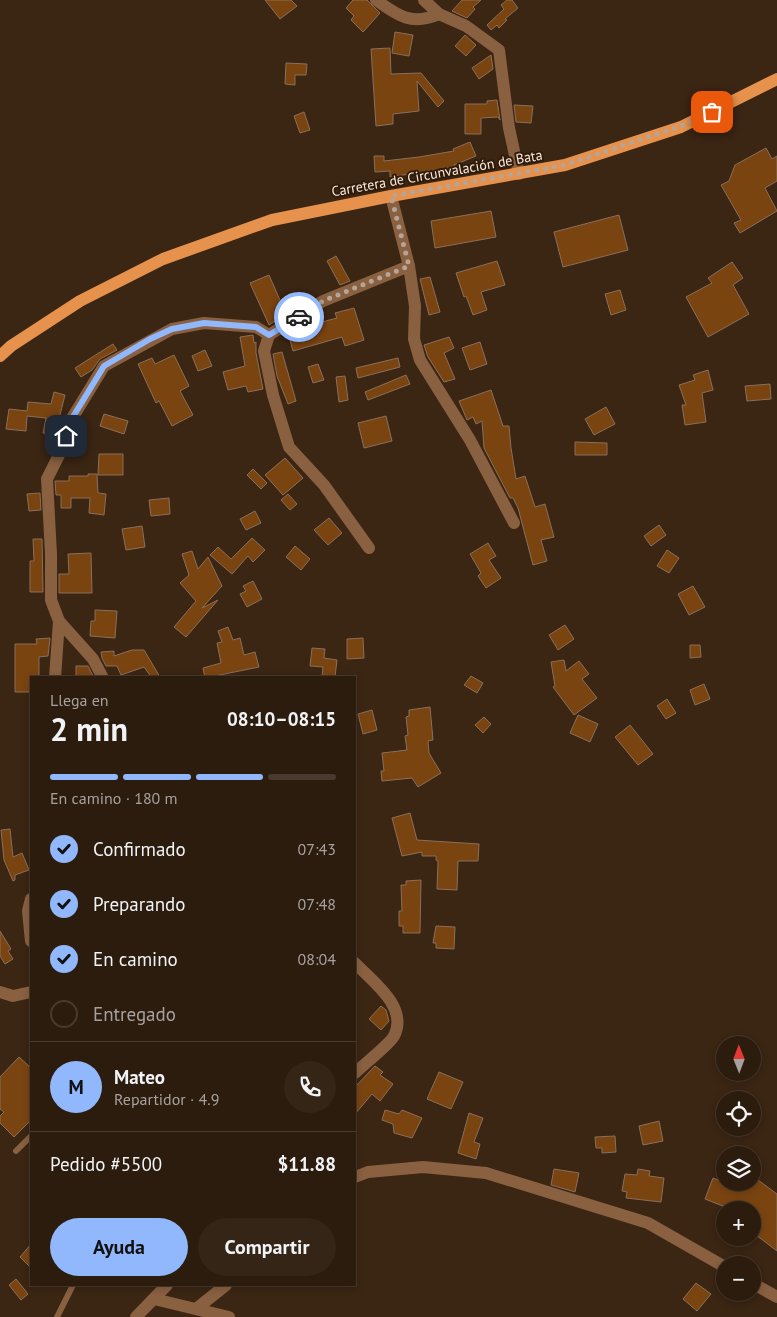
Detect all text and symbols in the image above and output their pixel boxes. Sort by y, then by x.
pin [691,91,733,133]
icon: bag [698,98,726,126]
street label: Carretera de Circunvalación de Bata [330,146,544,200]
courier [274,292,324,342]
icon: car [285,303,313,331]
pin [45,415,87,457]
icon: home [52,422,80,450]
text: Llega en [50,690,109,710]
text: 08:10–08:15 [227,707,336,731]
text: 2 min [50,708,128,750]
text: En camino · 180 m [50,788,178,808]
icon: check [50,835,78,863]
text: Confirmado [93,837,186,861]
text: 07:43 [298,839,336,859]
icon: check [50,890,78,918]
text: Preparando [93,892,185,916]
text: 07:48 [298,894,336,914]
icon: check [50,945,78,973]
text: En camino [93,947,178,971]
text: 08:04 [298,949,336,969]
text: Entregado [93,1002,176,1026]
north arrow [716,1036,761,1081]
map controls [716,1036,761,1301]
button: phone [284,1061,336,1113]
text: Mateo [114,1065,165,1089]
text: M [68,1075,84,1099]
text: Repartidor · 4.9 [114,1089,219,1109]
button: locate [716,1091,761,1136]
button: layers [716,1146,761,1191]
text: Pedido #5500 [50,1152,162,1176]
text: $11.88 [277,1152,336,1176]
button: + [716,1201,761,1246]
button: Ayuda [50,1218,188,1276]
button: Compartir [198,1218,336,1276]
button: − [716,1256,761,1301]

